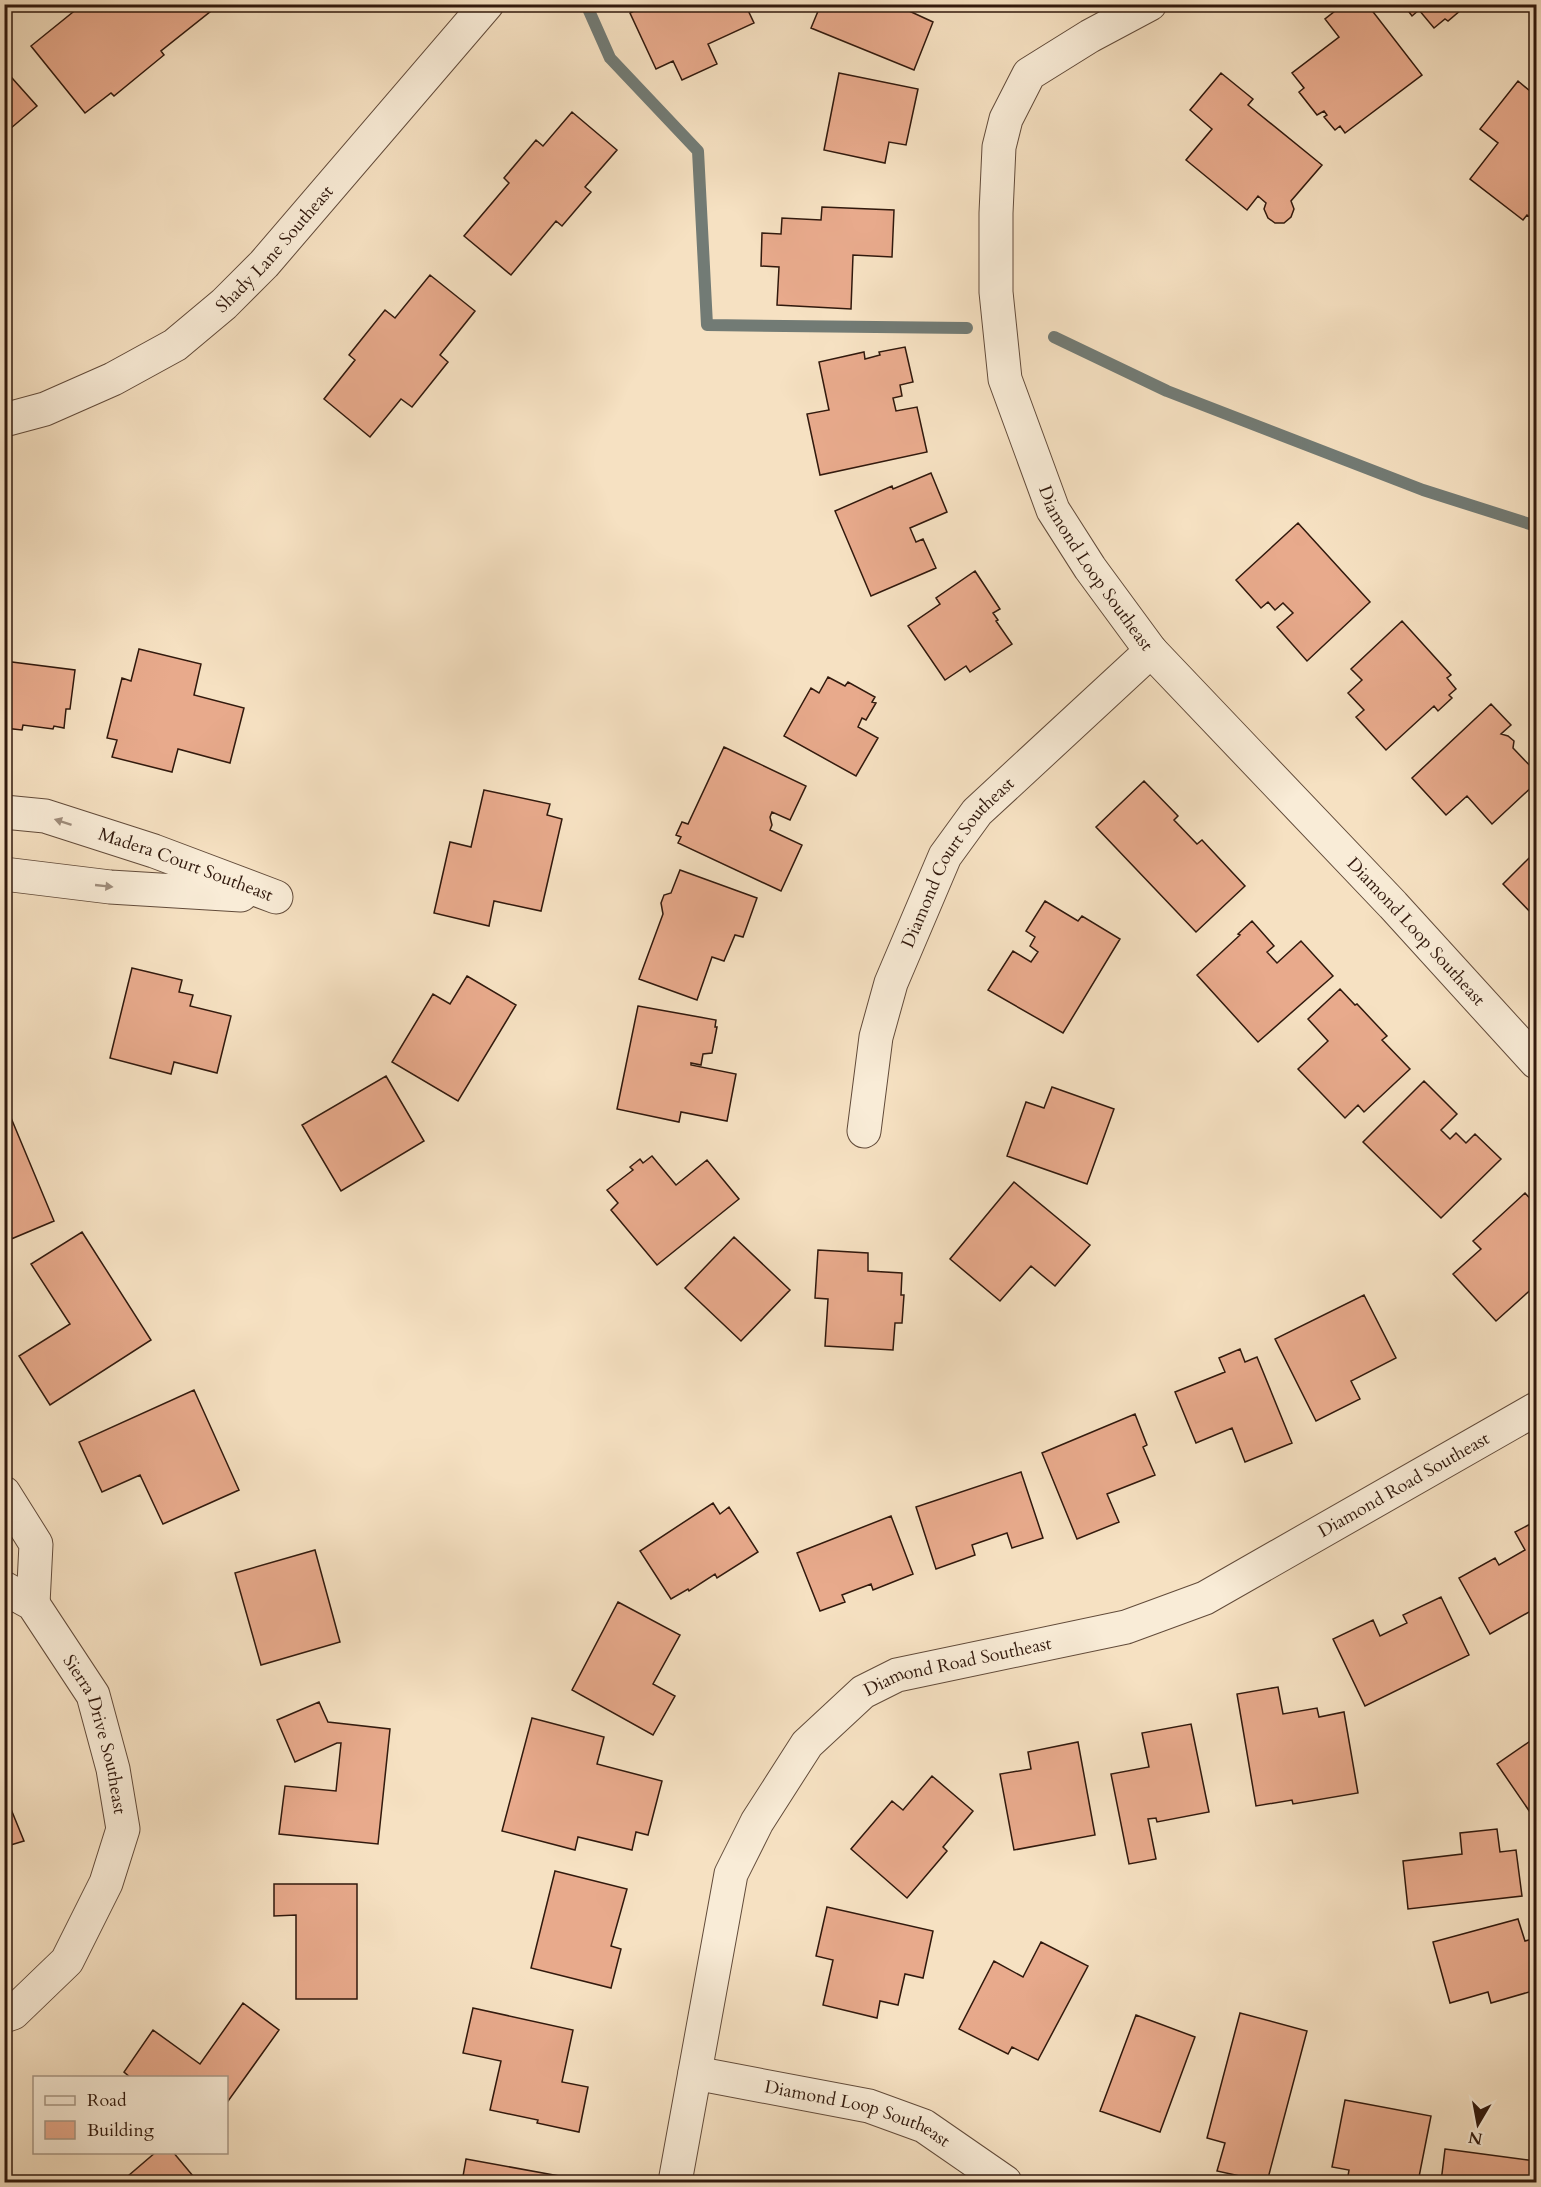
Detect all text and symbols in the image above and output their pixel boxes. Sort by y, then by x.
street label: Shady Lane Southeast [210,179,339,318]
street label: Diamond Loop Southeast [1033,482,1159,656]
street label: Diamond Court Southeast [895,771,1020,952]
one-way arrow [54,817,72,826]
street label: Madera Court Southeast [95,821,277,907]
street label: Diamond Loop Southeast [1341,852,1491,1011]
one-way arrow [95,881,114,891]
street label: Diamond Road Southeast [1313,1426,1494,1543]
street label: Diamond Road Southeast [859,1630,1054,1702]
street label: Sierra Drive Southeast [57,1649,133,1816]
street label: Diamond Loop Southeast [763,2074,955,2153]
legend [33,2076,228,2154]
text: Road [87,2088,127,2113]
north arrow [1448,2094,1508,2154]
text: Building [87,2118,155,2143]
text: N [1467,2126,1484,2150]

